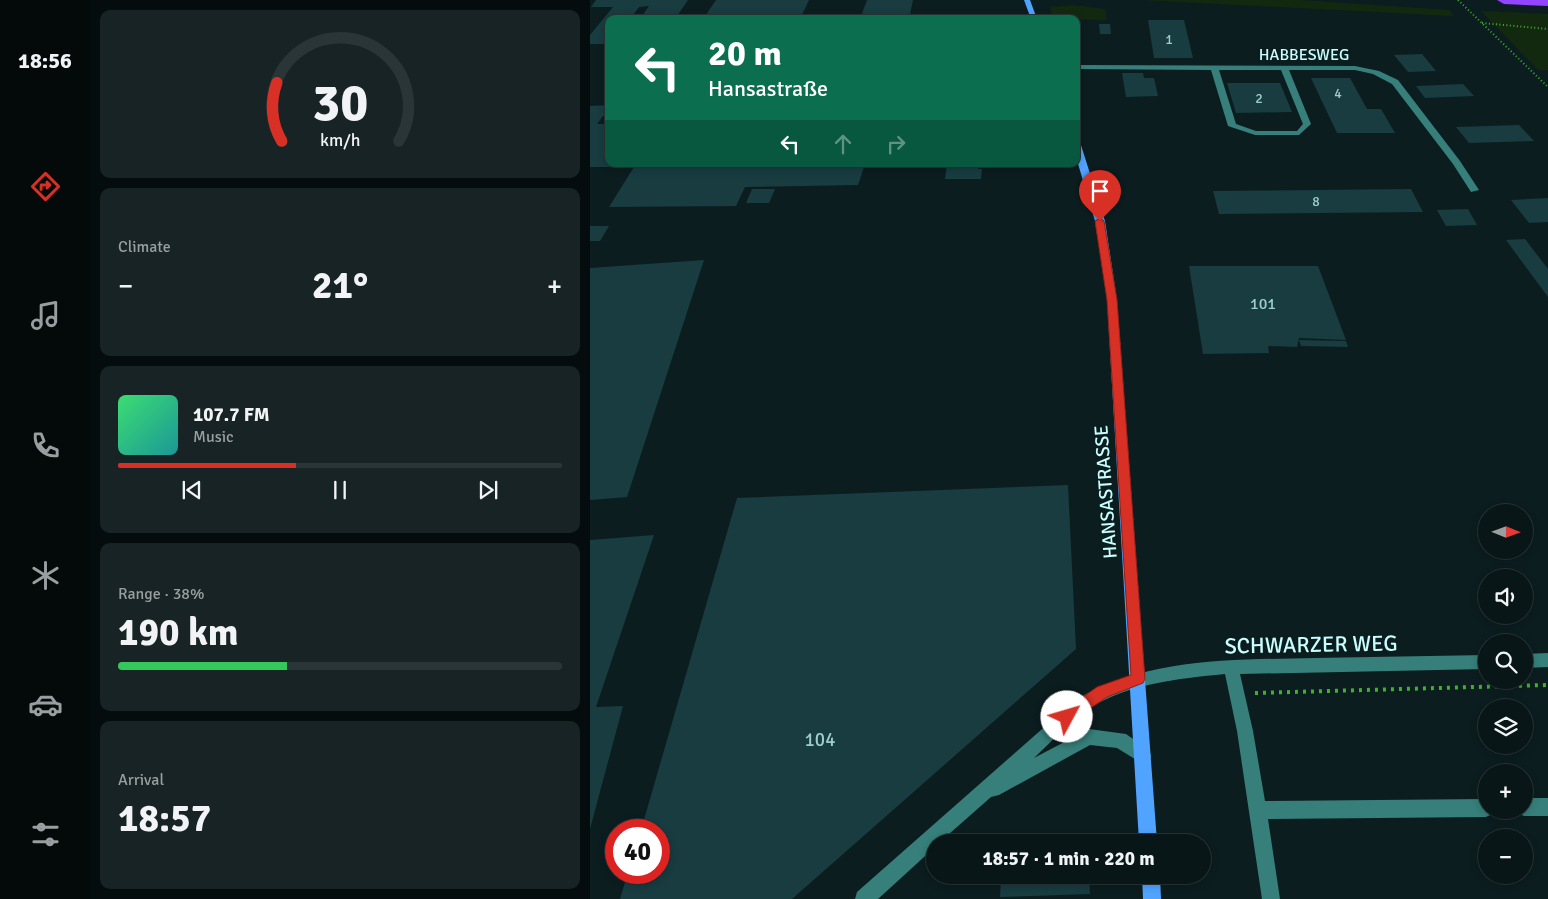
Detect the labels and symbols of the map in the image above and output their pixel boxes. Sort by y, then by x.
house number: 1 [1165,31,1173,48]
street label: HABBESWEG [1259,45,1349,65]
house number: 4 [1334,85,1342,102]
house number: 2 [1255,90,1263,107]
pin [1079,170,1121,221]
house number: 8 [1312,193,1320,210]
house number: 101 [1250,294,1276,314]
street label: HANSASTRASSE [1089,424,1123,560]
north arrow [1478,504,1532,559]
street label: SCHWARZER WEG [1224,629,1398,660]
position arrow [1040,690,1092,742]
house number: 104 [805,728,835,752]
speed limit sign: 40 [605,819,670,884]

